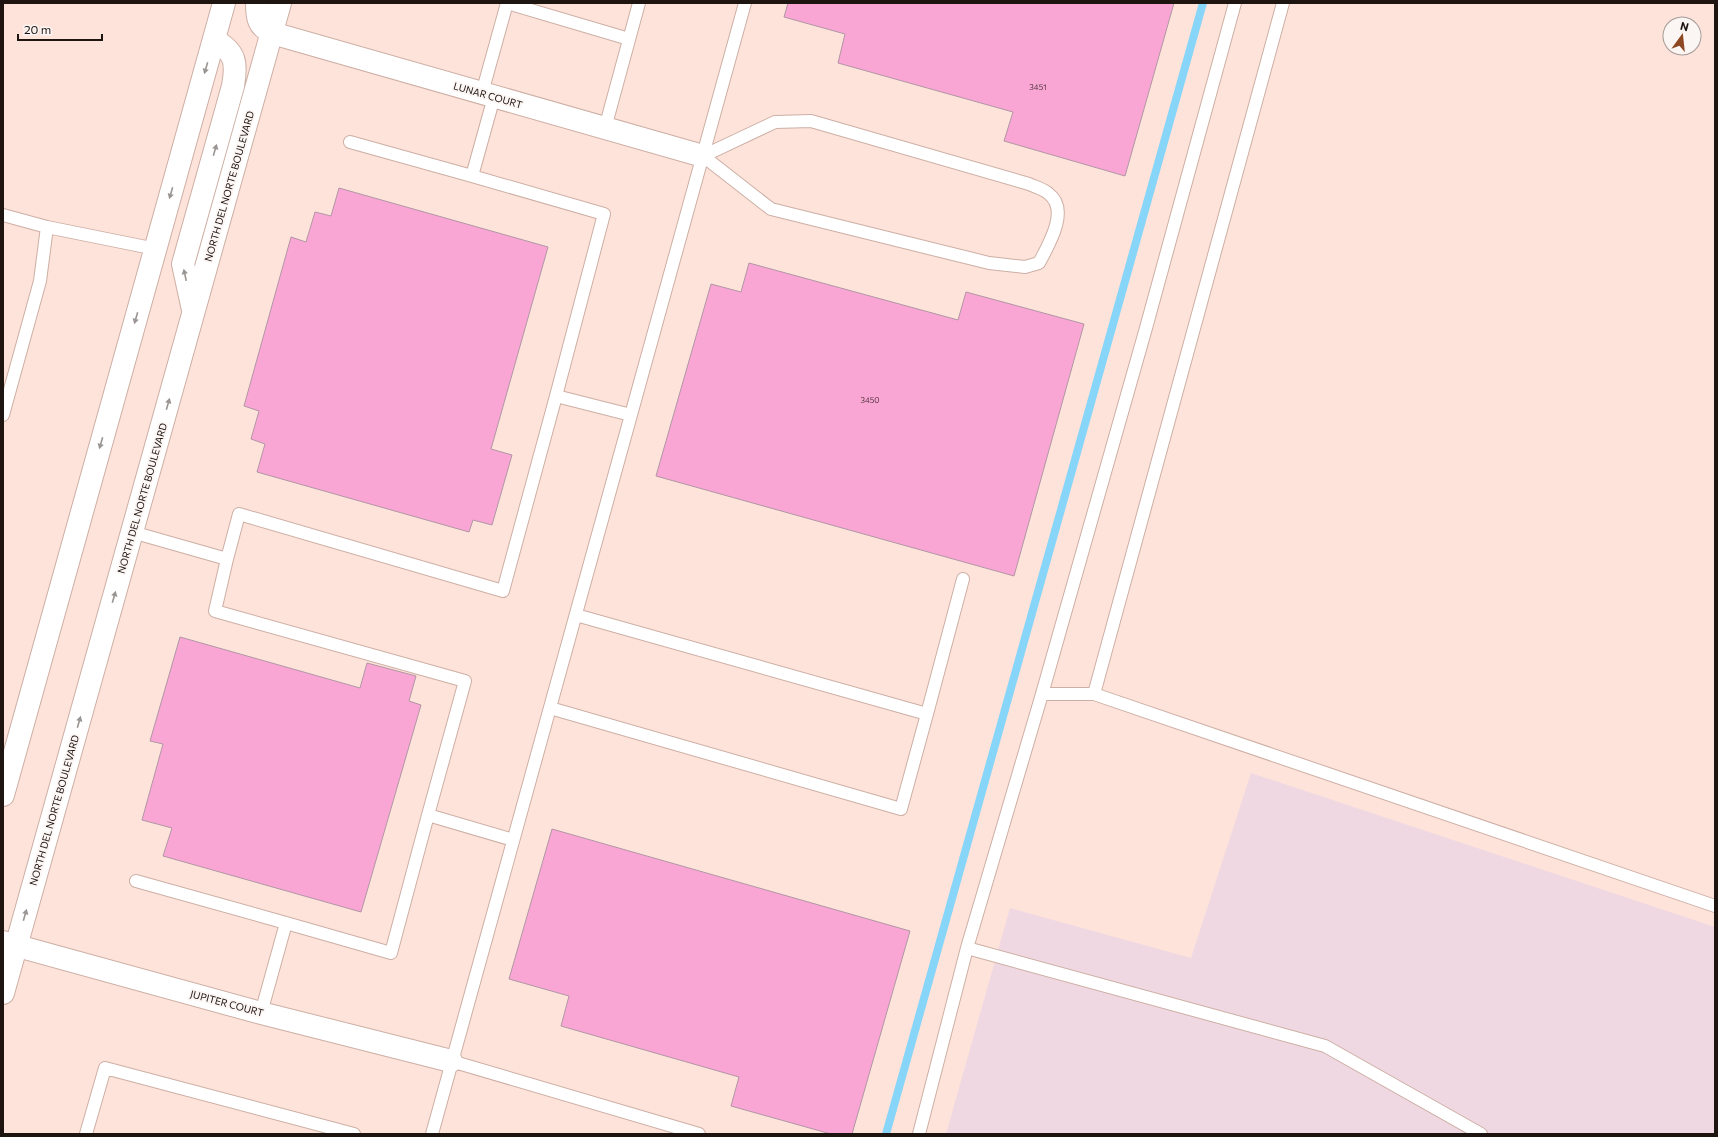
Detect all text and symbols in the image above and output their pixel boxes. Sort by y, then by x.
scale bar [18,16,102,42]
north arrow [1662,16,1702,56]
text: N [1679,19,1690,33]
text: 20 m [24,22,51,36]
one-way arrow [203,62,209,74]
street label: LUNAR COURT [452,79,524,111]
house number: 3451 [1029,82,1047,92]
street label: NORTH DEL NORTE BOULEVARD [202,109,256,263]
one-way arrow [212,144,218,156]
one-way arrow [168,187,174,199]
one-way arrow [182,269,188,281]
one-way arrow [133,312,139,324]
house number: 3450 [860,395,880,405]
one-way arrow [165,398,171,410]
street label: NORTH DEL NORTE BOULEVARD [115,421,169,575]
one-way arrow [98,437,104,449]
one-way arrow [111,591,117,603]
one-way arrow [76,716,82,728]
street label: NORTH DEL NORTE BOULEVARD [27,733,81,887]
one-way arrow [22,908,28,920]
street label: JUPITER COURT [189,987,266,1019]

